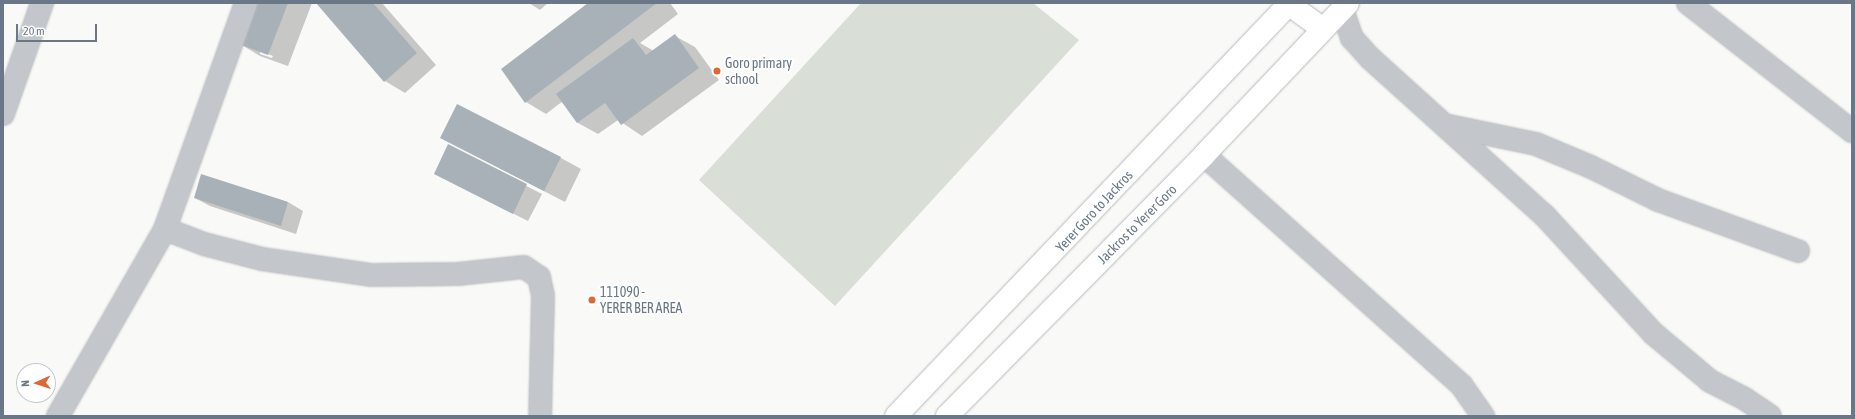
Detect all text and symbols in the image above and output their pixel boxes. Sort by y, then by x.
scale bar [18,16,99,42]
text: 20 m [23,24,45,38]
place label: Goro primary school [725,55,792,88]
marker: Goro primary school [712,66,722,76]
street label: Yerer Goro to Jackros [1052,167,1136,255]
street label: Jackros to Yerer Goro [1094,181,1180,267]
place label: 111090 - YERER BER AREA [600,284,682,316]
marker: 111090 - YERER BER AREA [587,295,597,305]
north arrow [16,363,56,403]
text: N [19,380,31,387]

